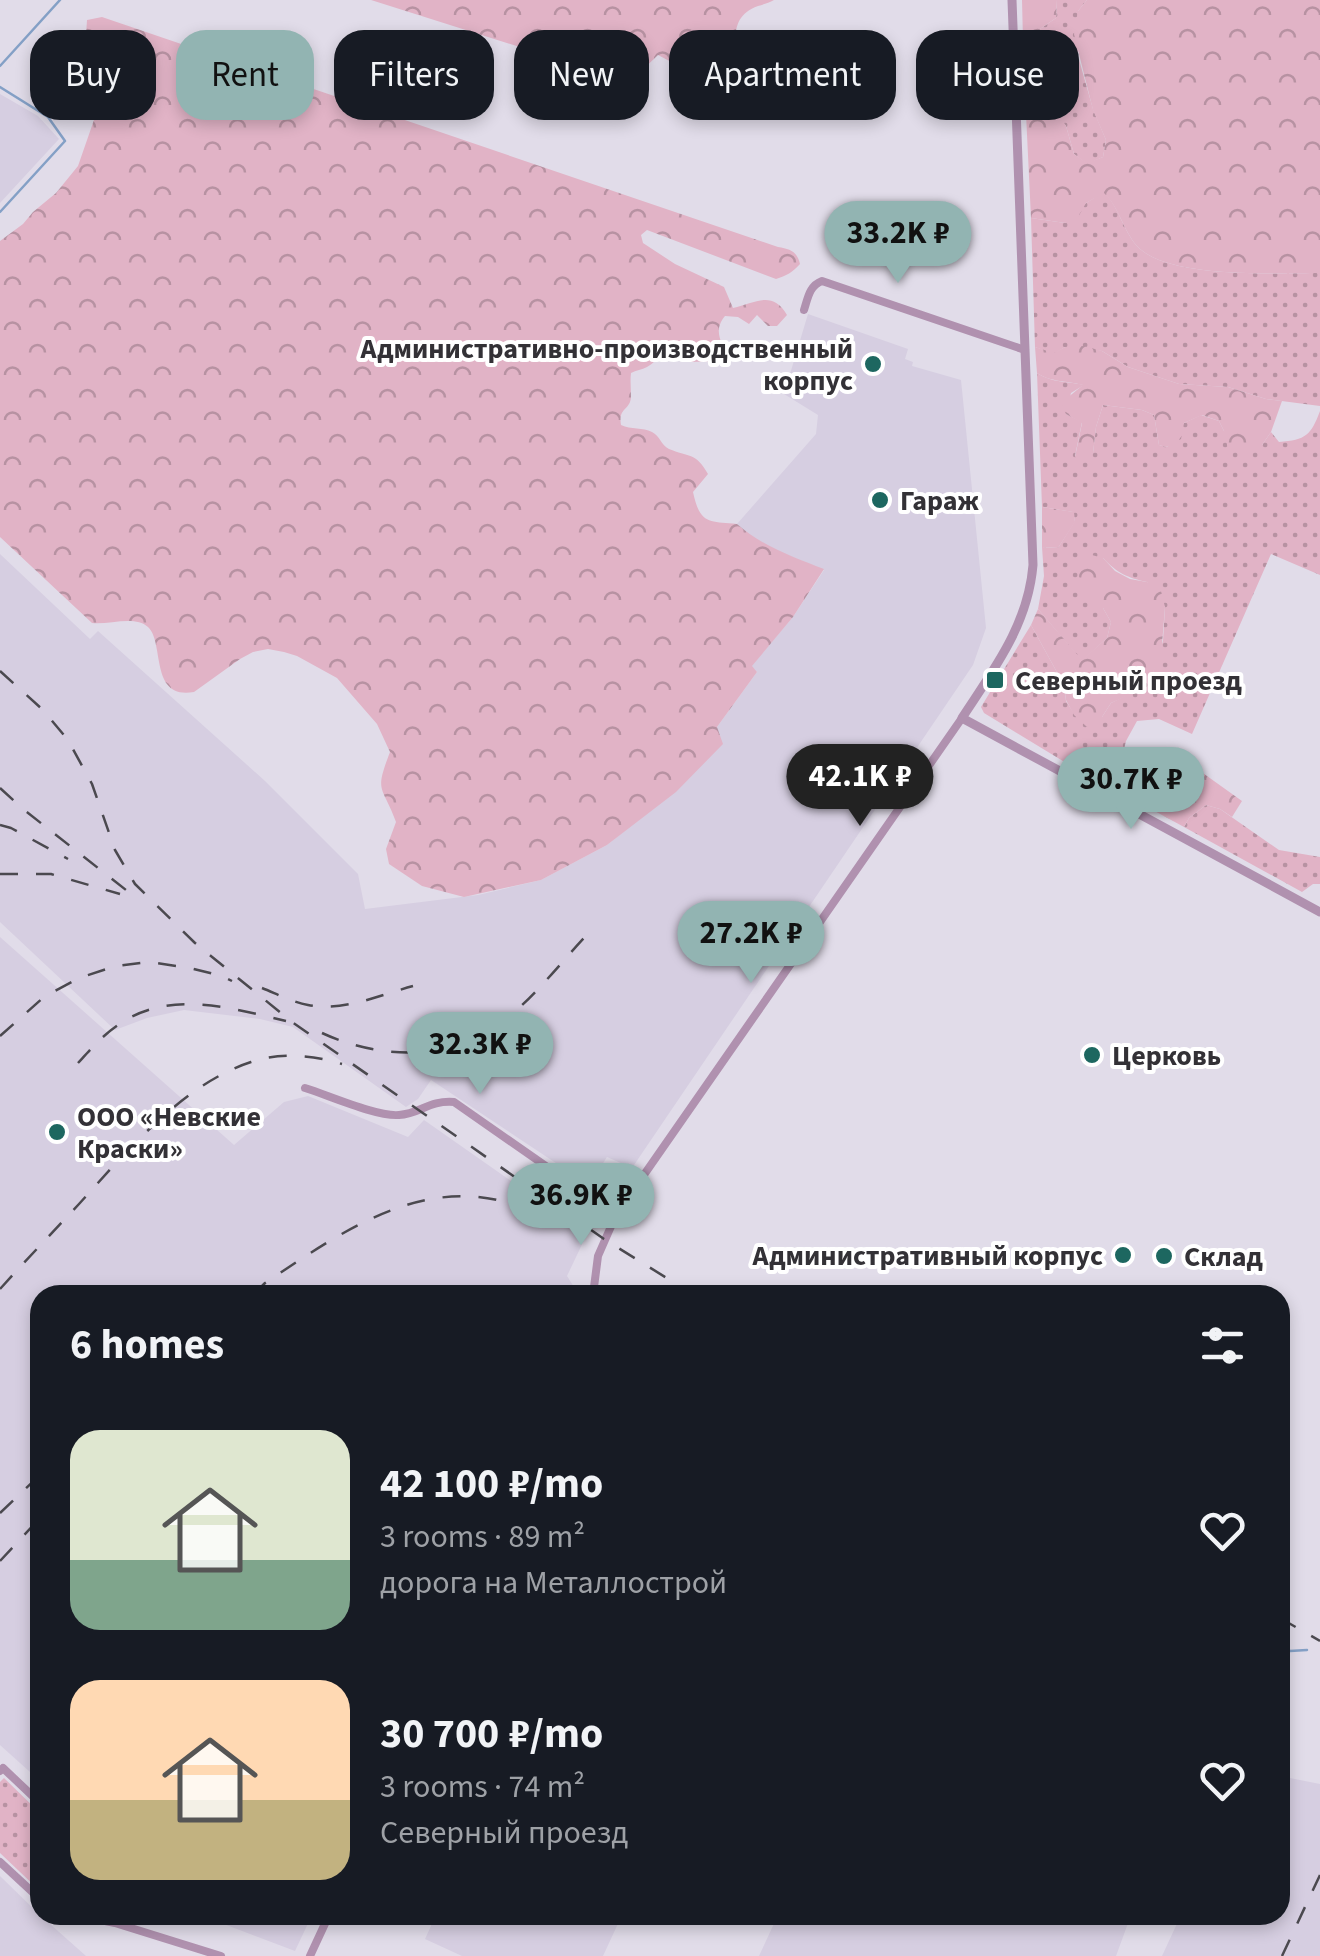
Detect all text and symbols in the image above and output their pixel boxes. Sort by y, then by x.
chip: Buy [30,30,156,120]
chip: Rent [176,30,314,120]
chip: Filters [334,30,494,120]
chip: New [514,30,649,120]
chip: Apartment [669,30,896,120]
chip: House [916,30,1079,120]
pin: 33.2K ₽ [806,201,990,286]
text: 33.2K ₽ [846,210,950,256]
place label: Административно-производственный корпус [360,329,853,401]
marker: Административно-производственный корпус [862,353,884,375]
place label: Гараж [900,481,979,521]
marker: Гараж [869,489,891,511]
place label: Северный проезд [1015,661,1243,701]
marker: Северный проезд [984,669,1006,691]
pin: 42.1K ₽ [768,744,952,829]
pin: 30.7K ₽ [1039,747,1223,832]
text: 42.1K ₽ [808,753,912,799]
text: 30.7K ₽ [1079,756,1183,802]
pin: 27.2K ₽ [659,901,843,986]
text: 27.2K ₽ [699,910,803,956]
pin: 32.3K ₽ [388,1012,572,1097]
text: 32.3K ₽ [428,1021,532,1067]
place label: Церковь [1112,1036,1221,1076]
marker: Церковь [1081,1044,1103,1066]
place label: ООО «Невские Краски» [77,1097,261,1169]
marker: ООО «Невские Краски» [46,1121,68,1143]
pin: 36.9K ₽ [489,1163,673,1248]
text: 36.9K ₽ [529,1172,633,1218]
place label: Административный корпус [752,1236,1103,1276]
place label: Склад [1184,1237,1263,1277]
marker: Административный корпус [1112,1244,1134,1266]
marker: Склад [1153,1245,1175,1267]
text: 6 homes [70,1315,224,1375]
icon: filters [1195,1318,1250,1373]
text: 42 100 ₽/mo [380,1454,603,1514]
icon: home [150,1470,270,1590]
icon: heart [1195,1503,1250,1558]
text: 3 rooms · 89 m² [380,1514,585,1560]
text: дорога на Металлострой [380,1560,727,1606]
text: 30 700 ₽/mo [380,1704,603,1764]
icon: home [150,1720,270,1840]
icon: heart [1195,1753,1250,1808]
text: 3 rooms · 74 m² [380,1764,585,1810]
text: Северный проезд [380,1810,628,1856]

